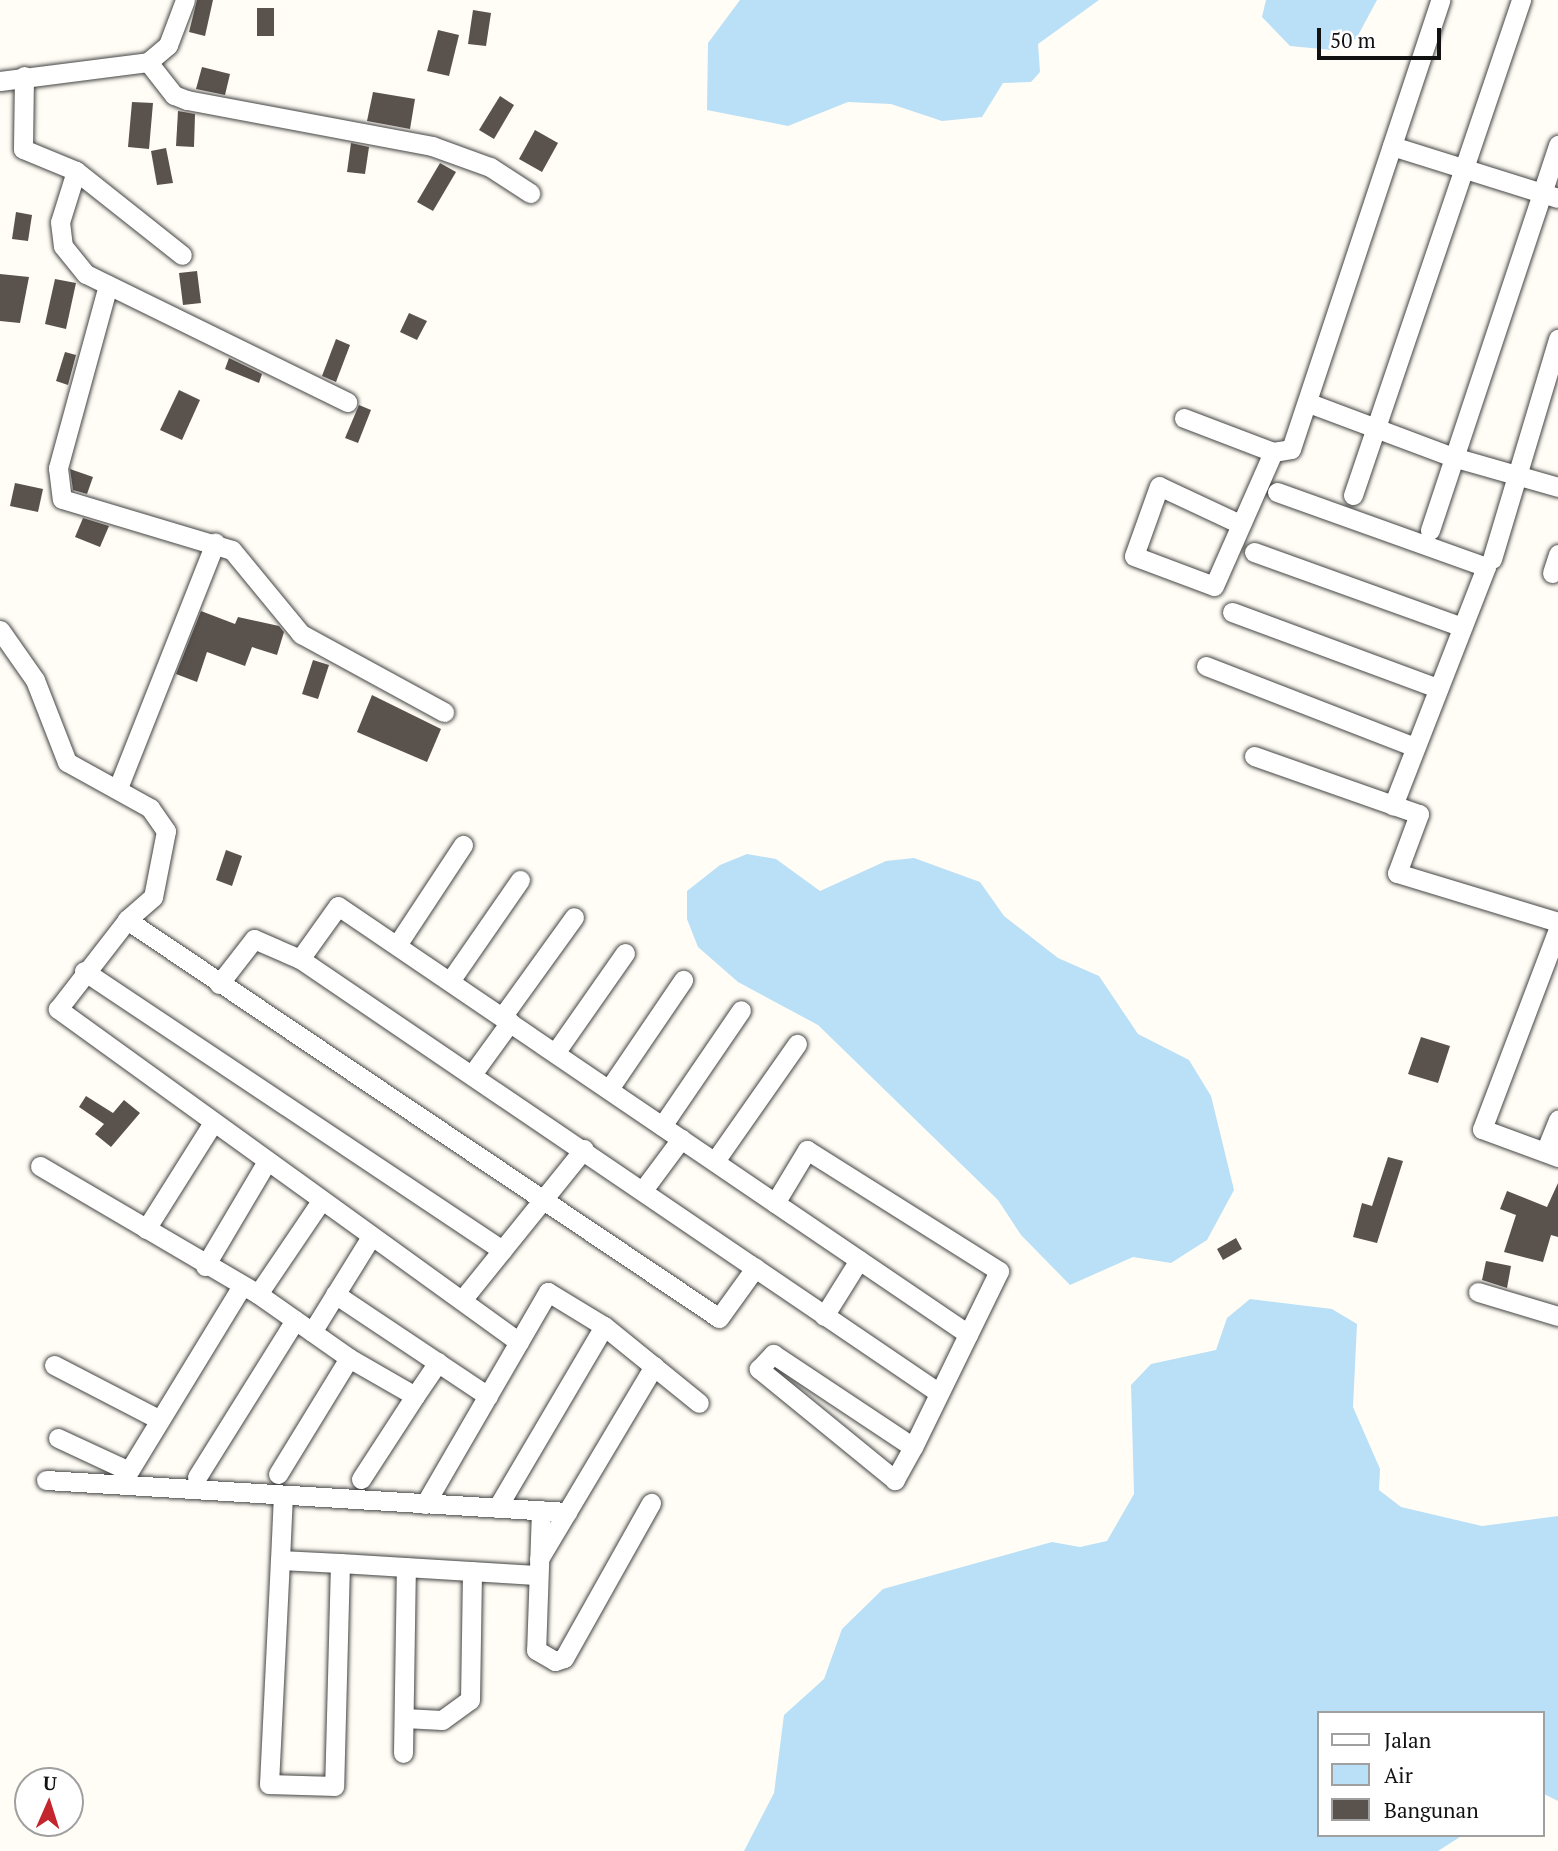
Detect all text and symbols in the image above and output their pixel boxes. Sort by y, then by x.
scale bar [1320,14,1444,58]
text: 50 m [1330,26,1376,54]
legend [1316,1711,1544,1837]
text: Jalan [1384,1726,1431,1754]
text: Air [1384,1761,1413,1789]
north arrow [14,1767,84,1837]
text: U [43,1770,57,1795]
text: Bangunan [1384,1796,1479,1824]

